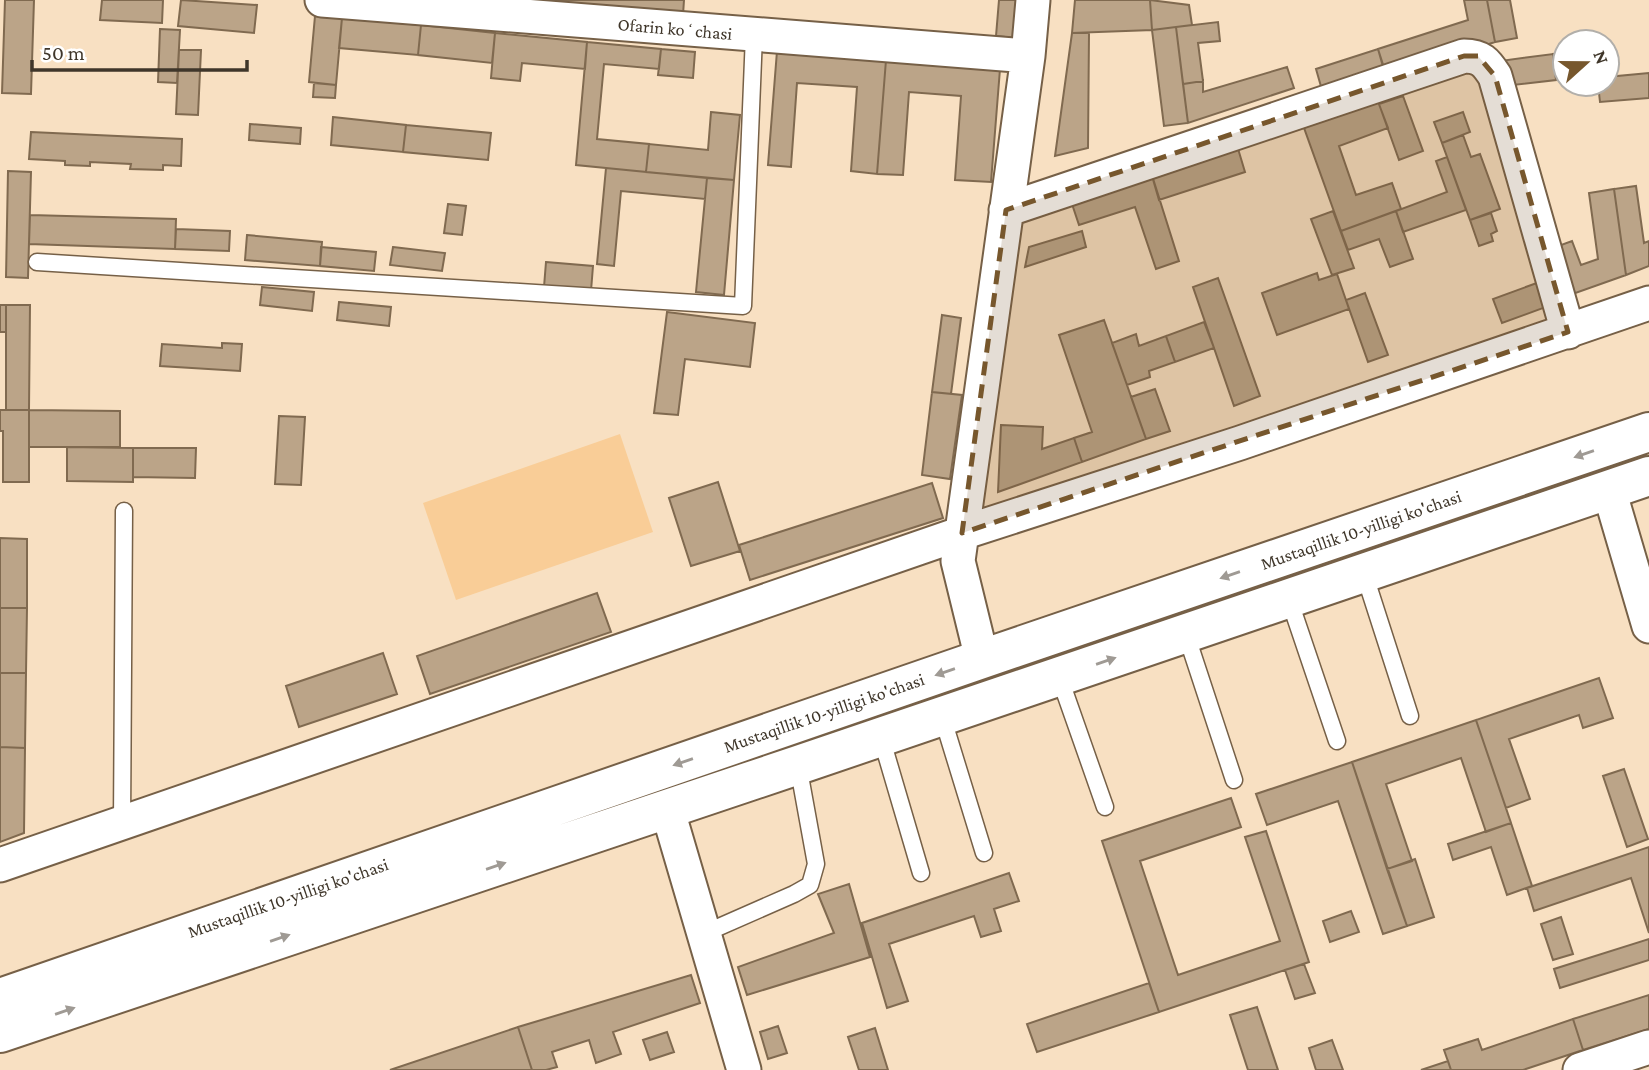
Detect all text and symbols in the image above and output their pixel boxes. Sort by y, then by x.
street label: Ofarin koʻchasi [617,14,733,44]
scale bar [32,28,247,72]
north arrow [1551,28,1621,98]
text: 50 m [42,41,85,65]
text: N [1589,47,1614,67]
one-way arrow [1574,450,1595,460]
street label: Mustaqillik 10-yilligi ko'chasi [1258,486,1464,574]
one-way arrow [1219,570,1240,581]
one-way arrow [1096,655,1117,665]
one-way arrow [934,667,955,678]
street label: Mustaqillik 10-yilligi ko'chasi [721,669,927,757]
one-way arrow [673,757,694,768]
street label: Mustaqillik 10-yilligi ko'chasi [185,854,391,942]
one-way arrow [485,860,506,870]
one-way arrow [270,932,291,943]
one-way arrow [54,1005,75,1016]

